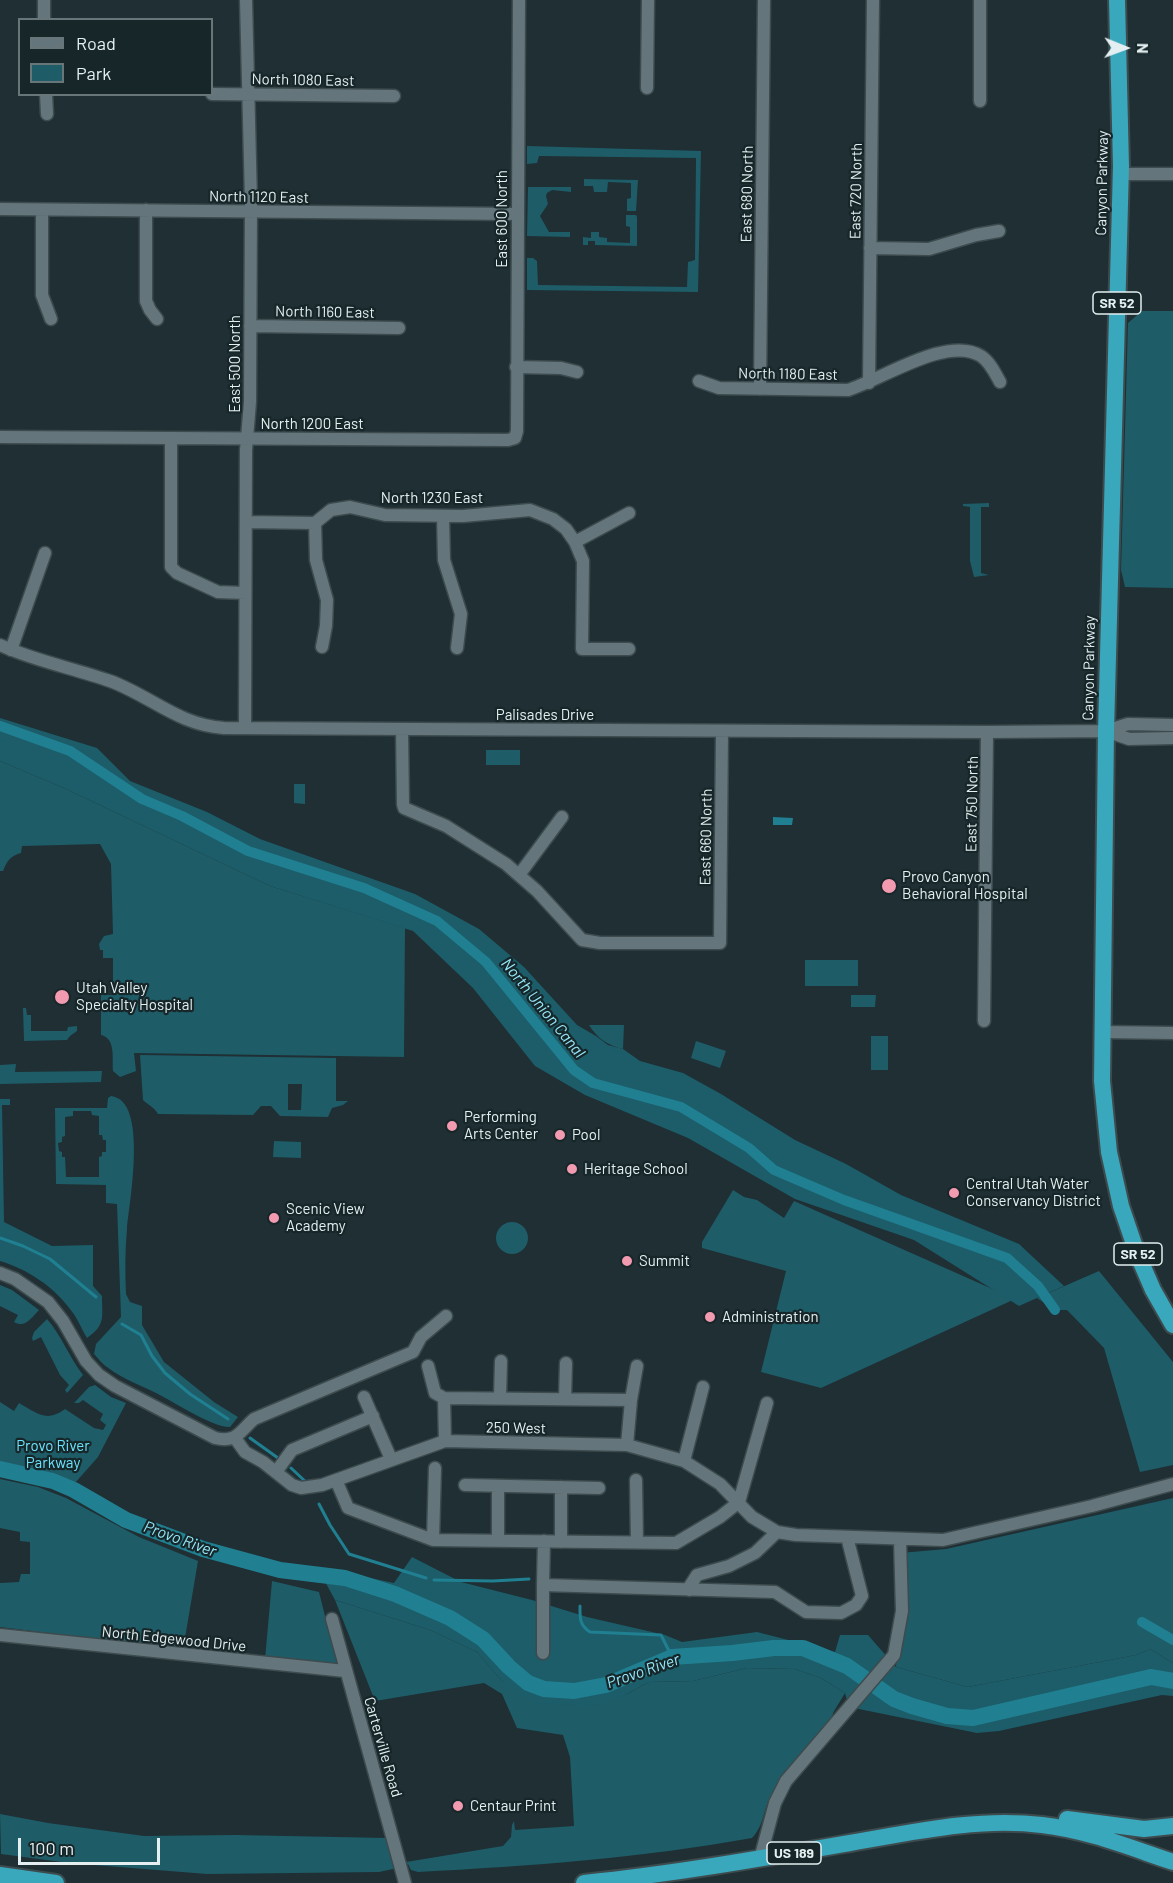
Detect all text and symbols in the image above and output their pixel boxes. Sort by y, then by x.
legend [18,18,213,96]
north arrow [1095,18,1155,78]
text: Road [76,32,116,54]
text: N [1134,43,1153,54]
text: Park [76,62,111,84]
street label: North 1080 East [251,70,355,90]
street label: Canyon Parkway [1092,130,1112,236]
street label: East 720 North [846,143,866,239]
street label: East 680 North [737,145,757,243]
street label: East 600 North [493,170,511,268]
street label: North 1120 East [209,187,309,207]
road number: SR 52 [1093,292,1141,314]
street label: North 1160 East [275,302,375,322]
street label: East 500 North [226,315,244,413]
street label: North 1180 East [738,364,838,384]
street label: North 1200 East [260,415,364,433]
street label: North 1230 East [381,489,483,507]
street label: Canyon Parkway [1079,615,1099,721]
street label: Palisades Drive [496,706,594,724]
street label: East 750 North [962,756,982,852]
street label: East 660 North [696,788,716,886]
place label: Provo Canyon Behavioral Hospital [902,868,1028,903]
marker: Provo Canyon Behavioral Hospital [880,877,898,895]
water label: North Union Canal [497,954,589,1062]
place label: Utah Valley Specialty Hospital [76,979,193,1014]
marker: Utah Valley Specialty Hospital [53,988,71,1006]
place label: Performing Arts Center [464,1108,538,1143]
marker: Performing Arts Center [445,1119,459,1133]
place label: Pool [572,1126,600,1144]
marker: Pool [553,1128,567,1142]
place label: Heritage School [584,1160,688,1178]
marker: Heritage School [565,1162,579,1176]
place label: Central Utah Water Conservancy District [966,1175,1101,1210]
marker: Central Utah Water Conservancy District [947,1186,961,1200]
place label: Scenic View Academy [286,1200,364,1235]
marker: Scenic View Academy [267,1211,281,1225]
road number: SR 52 [1114,1243,1162,1265]
place label: Summit [639,1252,690,1270]
marker: Summit [620,1254,634,1268]
place label: Administration [722,1308,818,1326]
marker: Administration [703,1310,717,1324]
street label: 250 West [486,1418,546,1438]
park label: Provo River Parkway [16,1437,90,1472]
water label: Provo River [141,1517,219,1561]
street label: North Edgewood Drive [101,1622,247,1656]
water label: Provo River [604,1650,682,1692]
street label: Carterville Road [360,1695,406,1799]
place label: Centaur Print [470,1797,557,1815]
marker: Centaur Print [451,1799,465,1813]
scale bar [21,1826,164,1864]
text: 100 m [29,1837,74,1859]
road number: US 189 [767,1842,821,1864]

